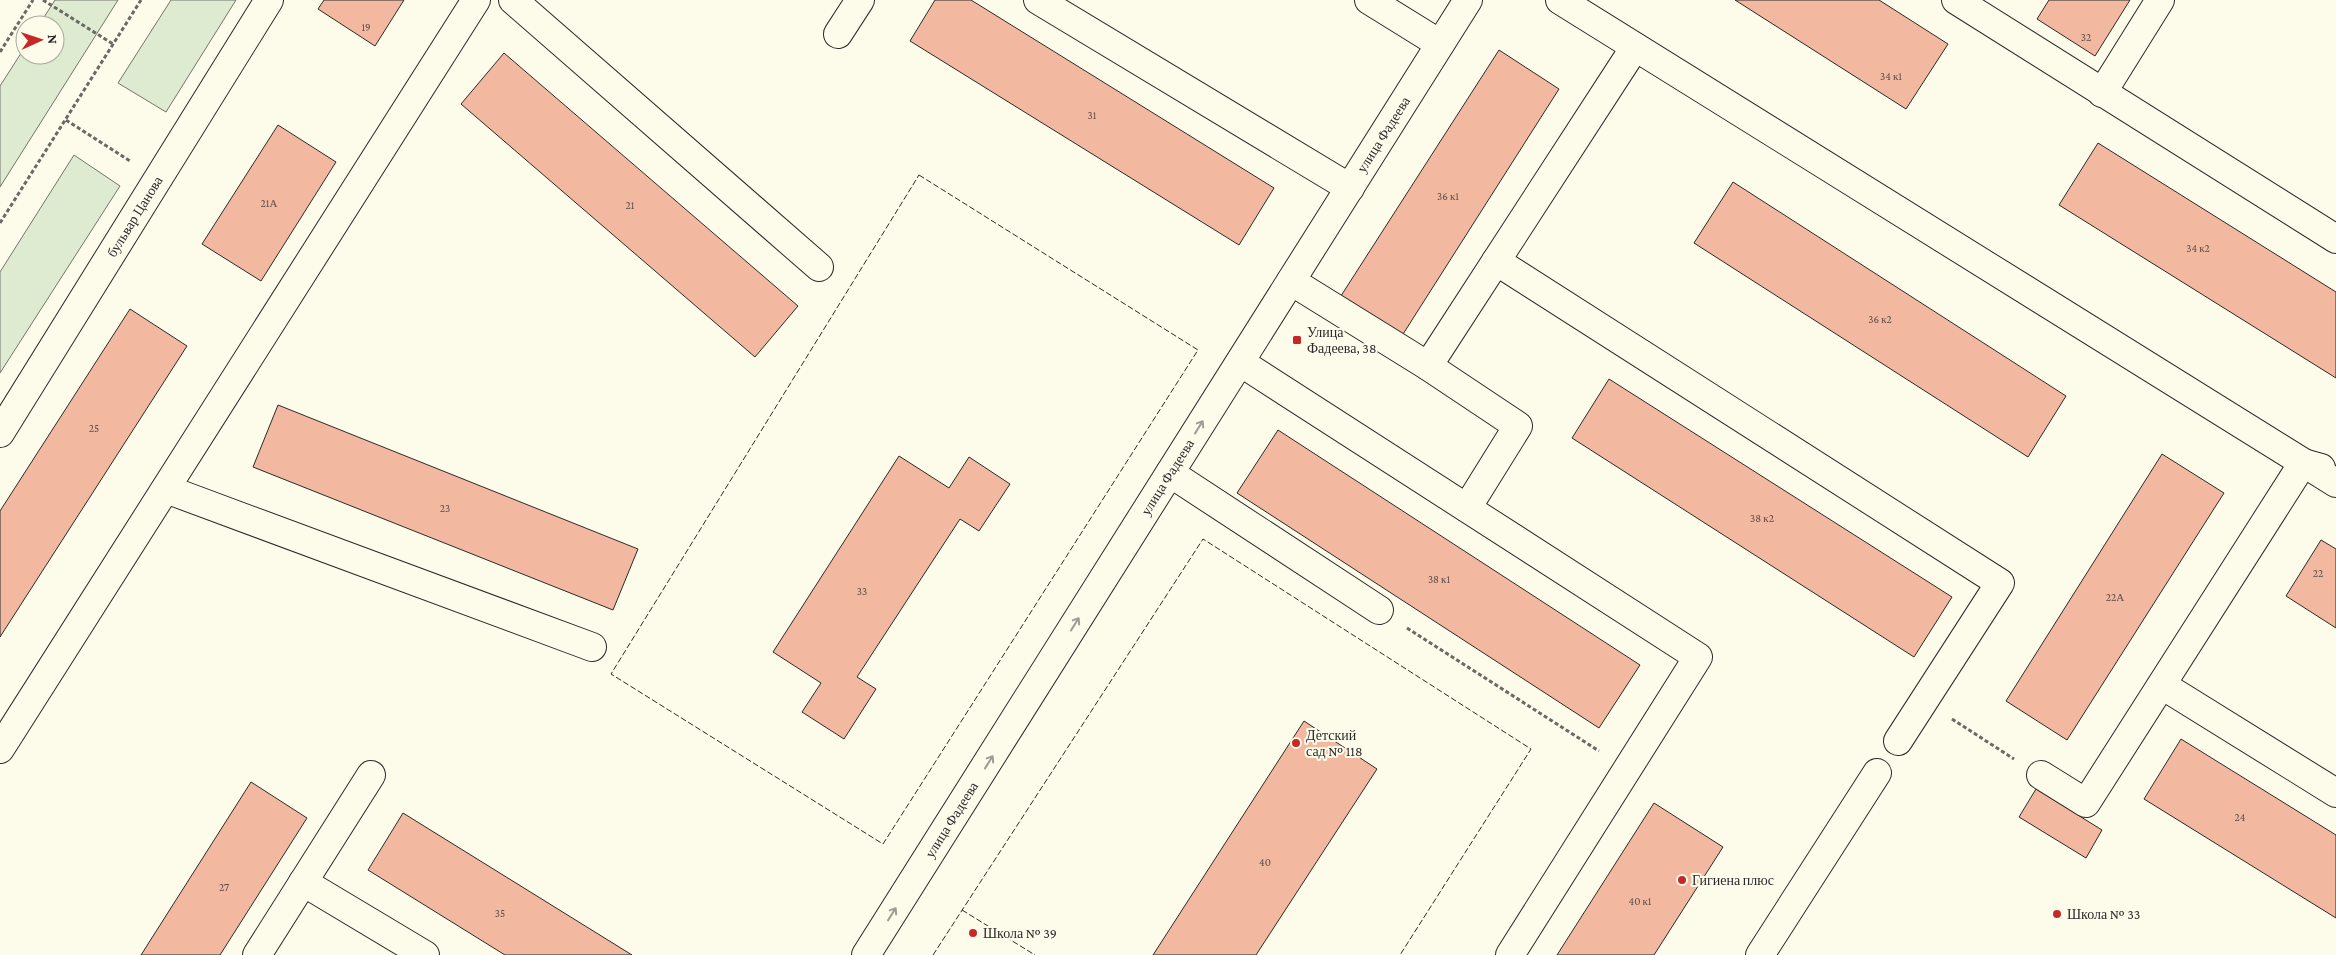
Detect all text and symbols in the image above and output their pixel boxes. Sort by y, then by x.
north arrow [15,15,65,65]
house number: 19 [361,21,371,33]
house number: 32 [2081,31,2091,43]
text: N [45,34,61,45]
house number: 34 к1 [1880,70,1902,82]
street label: улица Фадеева [1353,93,1414,175]
house number: 31 [1088,109,1097,121]
street label: бульвар Цанова [103,172,166,260]
house number: 36 к1 [1437,190,1459,202]
house number: 21А [261,197,277,209]
house number: 21 [626,199,635,211]
house number: 34 к2 [2186,242,2210,254]
house number: 36 к2 [1868,313,1892,325]
place label: Улица Фадеева, 38 [1307,324,1376,356]
marker: Улица Фадеева, 38 [1291,334,1303,346]
one-way arrow [1194,421,1204,435]
house number: 25 [89,422,99,434]
street label: улица Фадеева [1137,435,1198,518]
house number: 23 [440,502,450,514]
house number: 38 к2 [1750,512,1774,524]
house number: 22 [2313,567,2323,579]
house number: 38 к1 [1428,573,1450,585]
house number: 33 [857,585,867,597]
house number: 22А [2106,591,2124,603]
one-way arrow [1071,618,1081,632]
place label: Детский сад № 118 [1306,727,1363,759]
marker: Детский сад № 118 [1290,737,1302,749]
one-way arrow [984,755,994,769]
street label: улица Фадеева [921,778,982,861]
house number: 24 [2235,811,2246,823]
house number: 40 [1259,856,1271,868]
place label: Гигиена плюс [1692,872,1774,888]
marker: Гигиена плюс [1676,874,1688,886]
house number: 27 [219,881,229,893]
house number: 40 к1 [1629,895,1652,907]
place label: Школа № 33 [2067,906,2140,922]
house number: 35 [495,907,505,919]
one-way arrow [888,907,898,921]
marker: Школа № 33 [2051,908,2063,920]
place label: Школа № 39 [983,925,1057,941]
marker: Школа № 39 [967,927,979,939]

